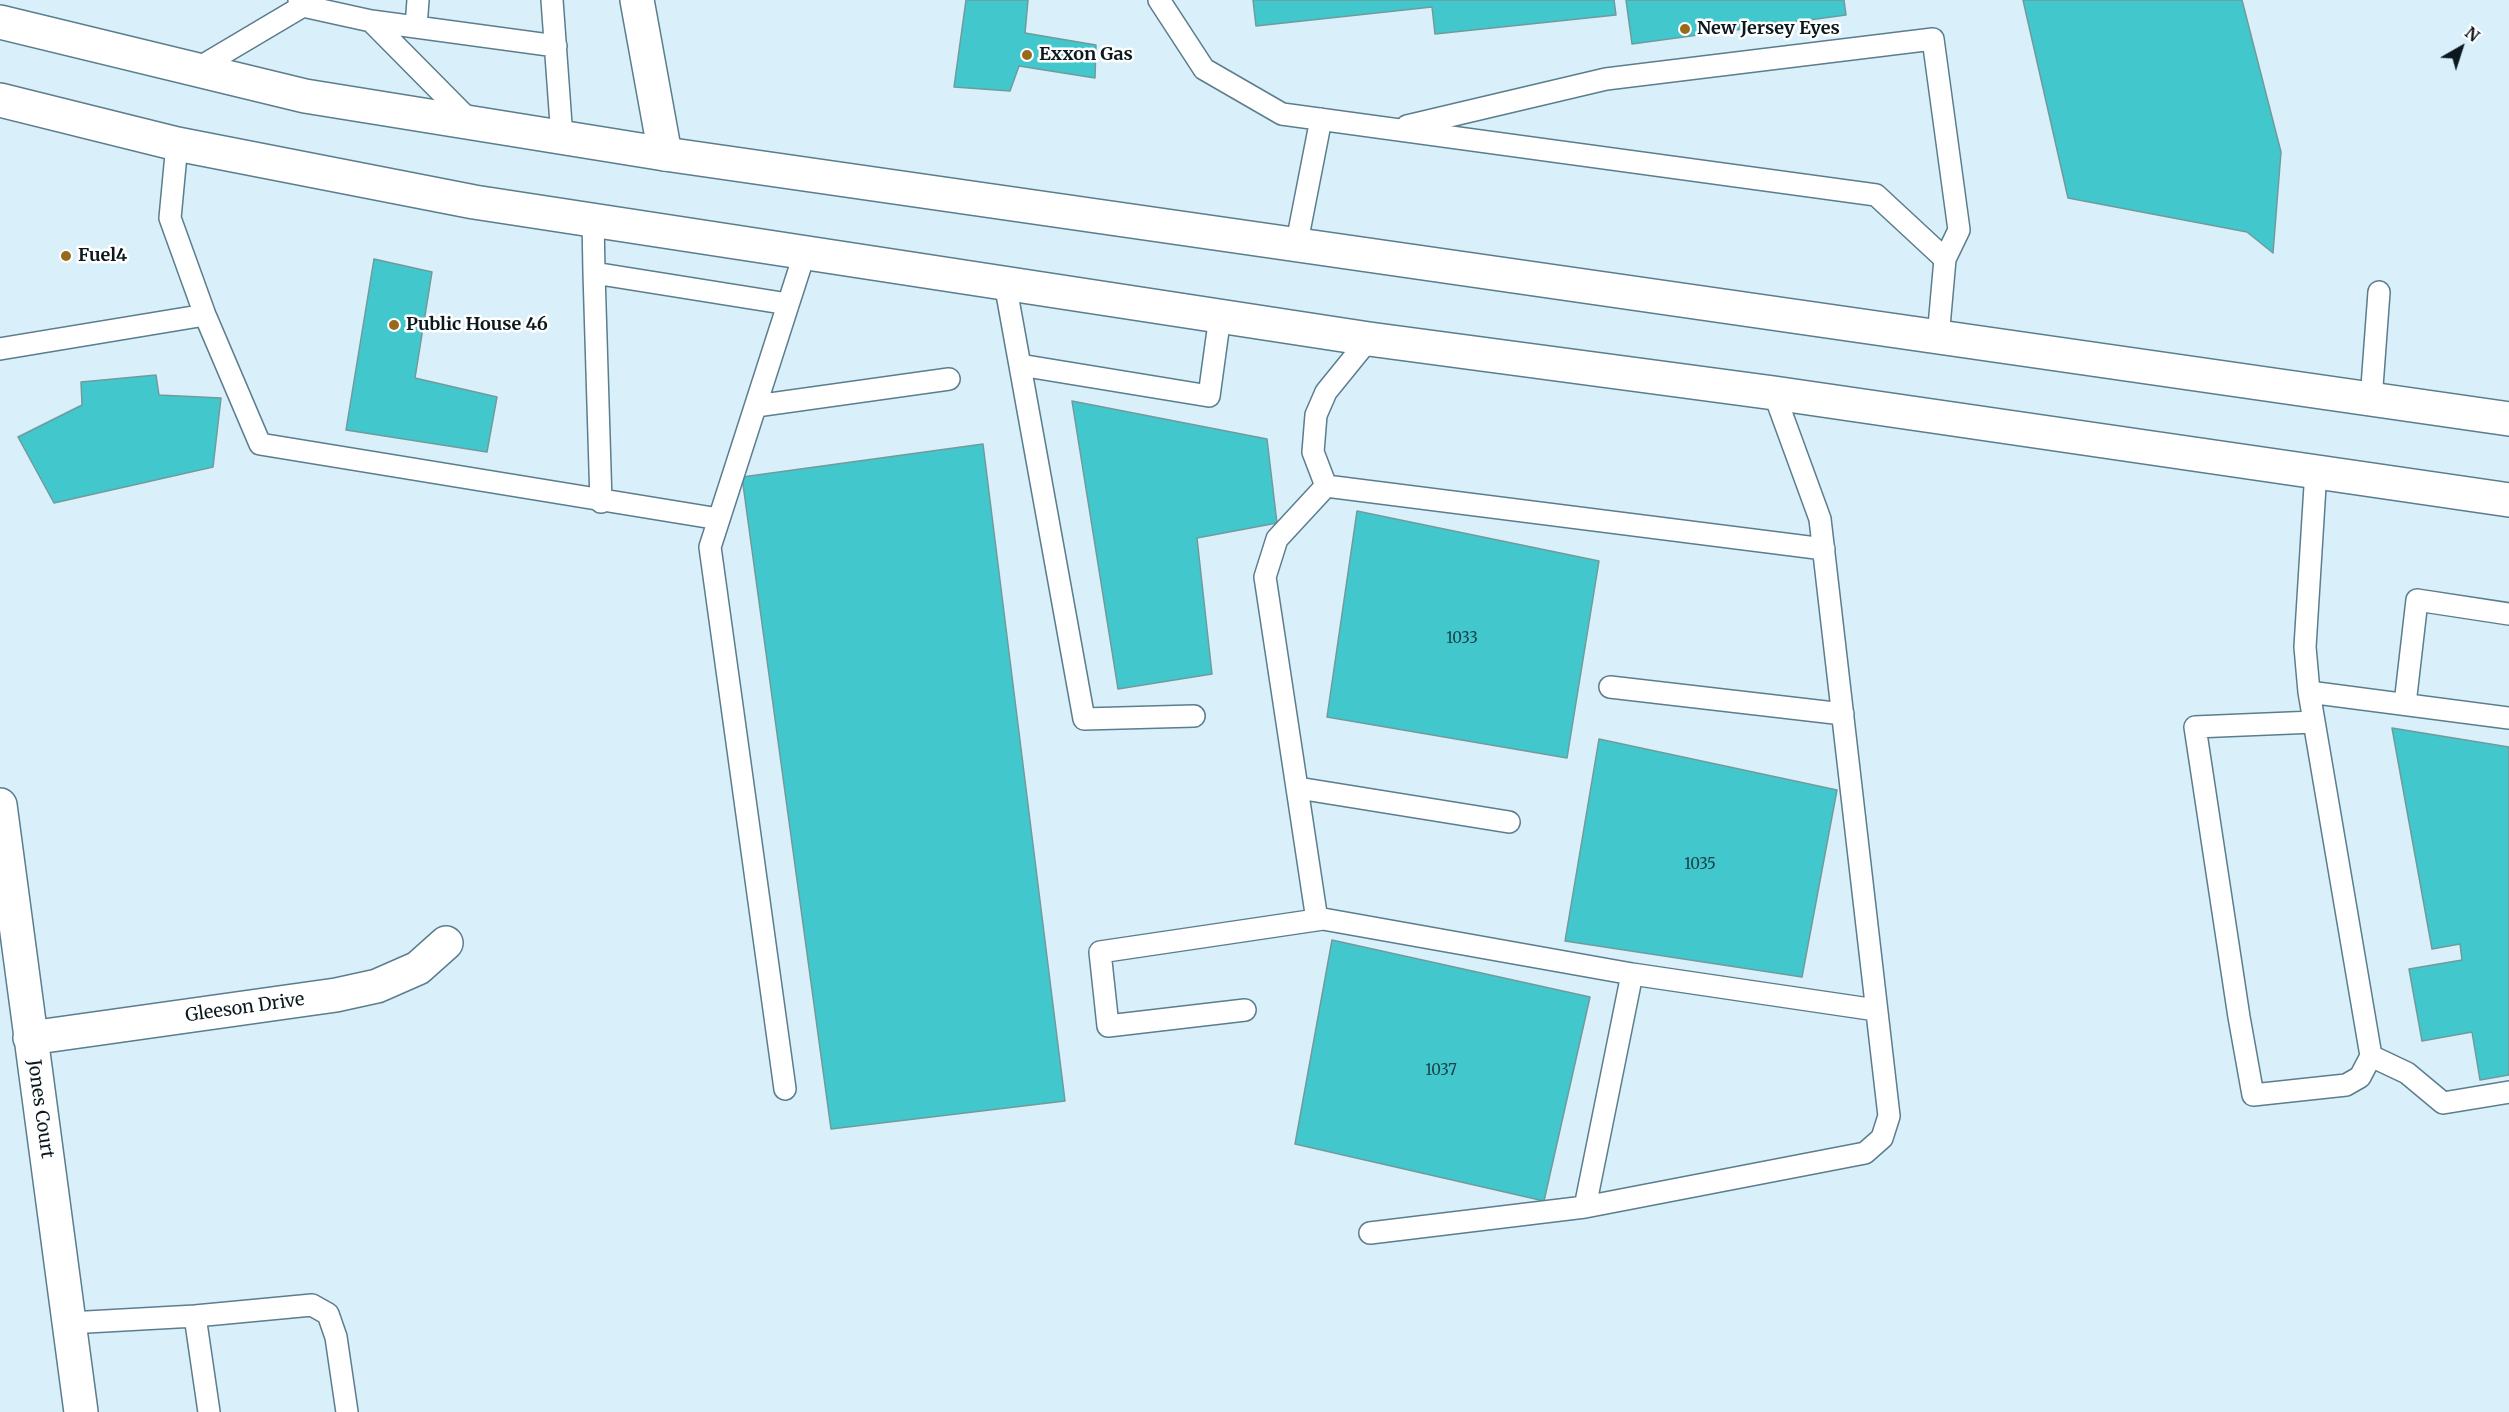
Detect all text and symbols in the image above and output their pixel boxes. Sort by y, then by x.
place label: New Jersey Eyes [1697,18,1840,40]
north arrow [2431,18,2491,78]
marker: New Jersey Eyes [1678,22,1692,36]
text: N [2461,22,2484,46]
place label: Exxon Gas [1039,44,1133,66]
marker: Exxon Gas [1020,48,1034,62]
place label: Fuel4 [78,245,127,267]
marker: Fuel4 [59,249,73,263]
place label: Public House 46 [406,314,548,336]
marker: Public House 46 [387,318,401,332]
house number: 1033 [1446,630,1478,648]
house number: 1035 [1684,856,1716,874]
street label: Gleeson Drive [184,989,306,1027]
street label: Jones Court [22,1058,58,1160]
house number: 1037 [1425,1062,1457,1080]

